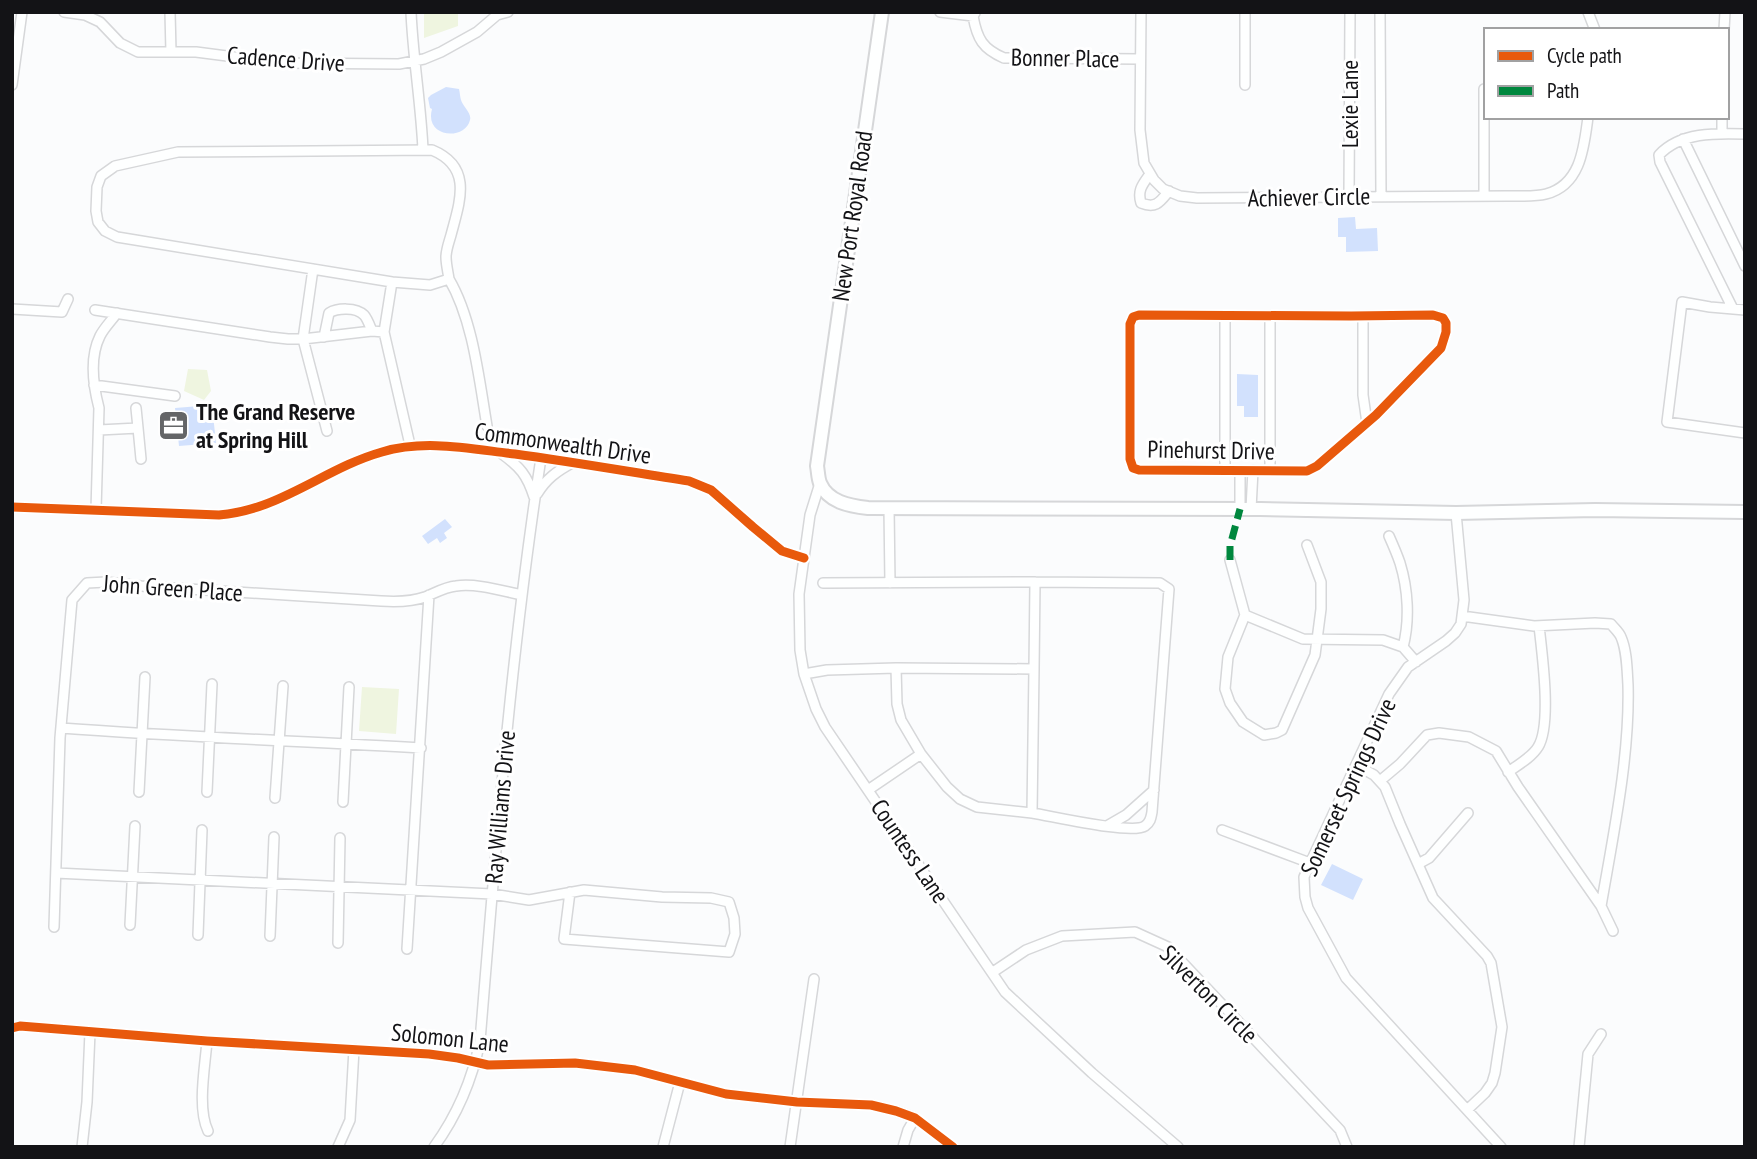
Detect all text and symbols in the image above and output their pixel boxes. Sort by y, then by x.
legend [1484,28,1729,119]
street label: Cadence Drive [226,39,346,79]
street label: Bonner Place [1011,42,1119,74]
text: Cycle path [1547,42,1622,69]
street label: Lexie Lane [1334,60,1365,148]
text: Path [1547,77,1579,104]
street label: New Port Royal Road [825,129,879,303]
street label: Achiever Circle [1247,180,1371,214]
place label: The Grand Reserve at Spring Hill [196,396,355,455]
office icon: The Grand Reserve at Spring Hill [156,408,190,442]
street label: Commonwealth Drive [473,415,653,471]
street label: Pinehurst Drive [1147,433,1275,467]
street label: John Green Place [101,568,244,608]
street label: Somerset Springs Drive [1293,693,1403,881]
street label: Ray Williams Drive [478,729,522,885]
street label: Countess Lane [864,793,956,909]
street label: Silverton Circle [1153,938,1265,1050]
street label: Solomon Lane [390,1016,510,1060]

